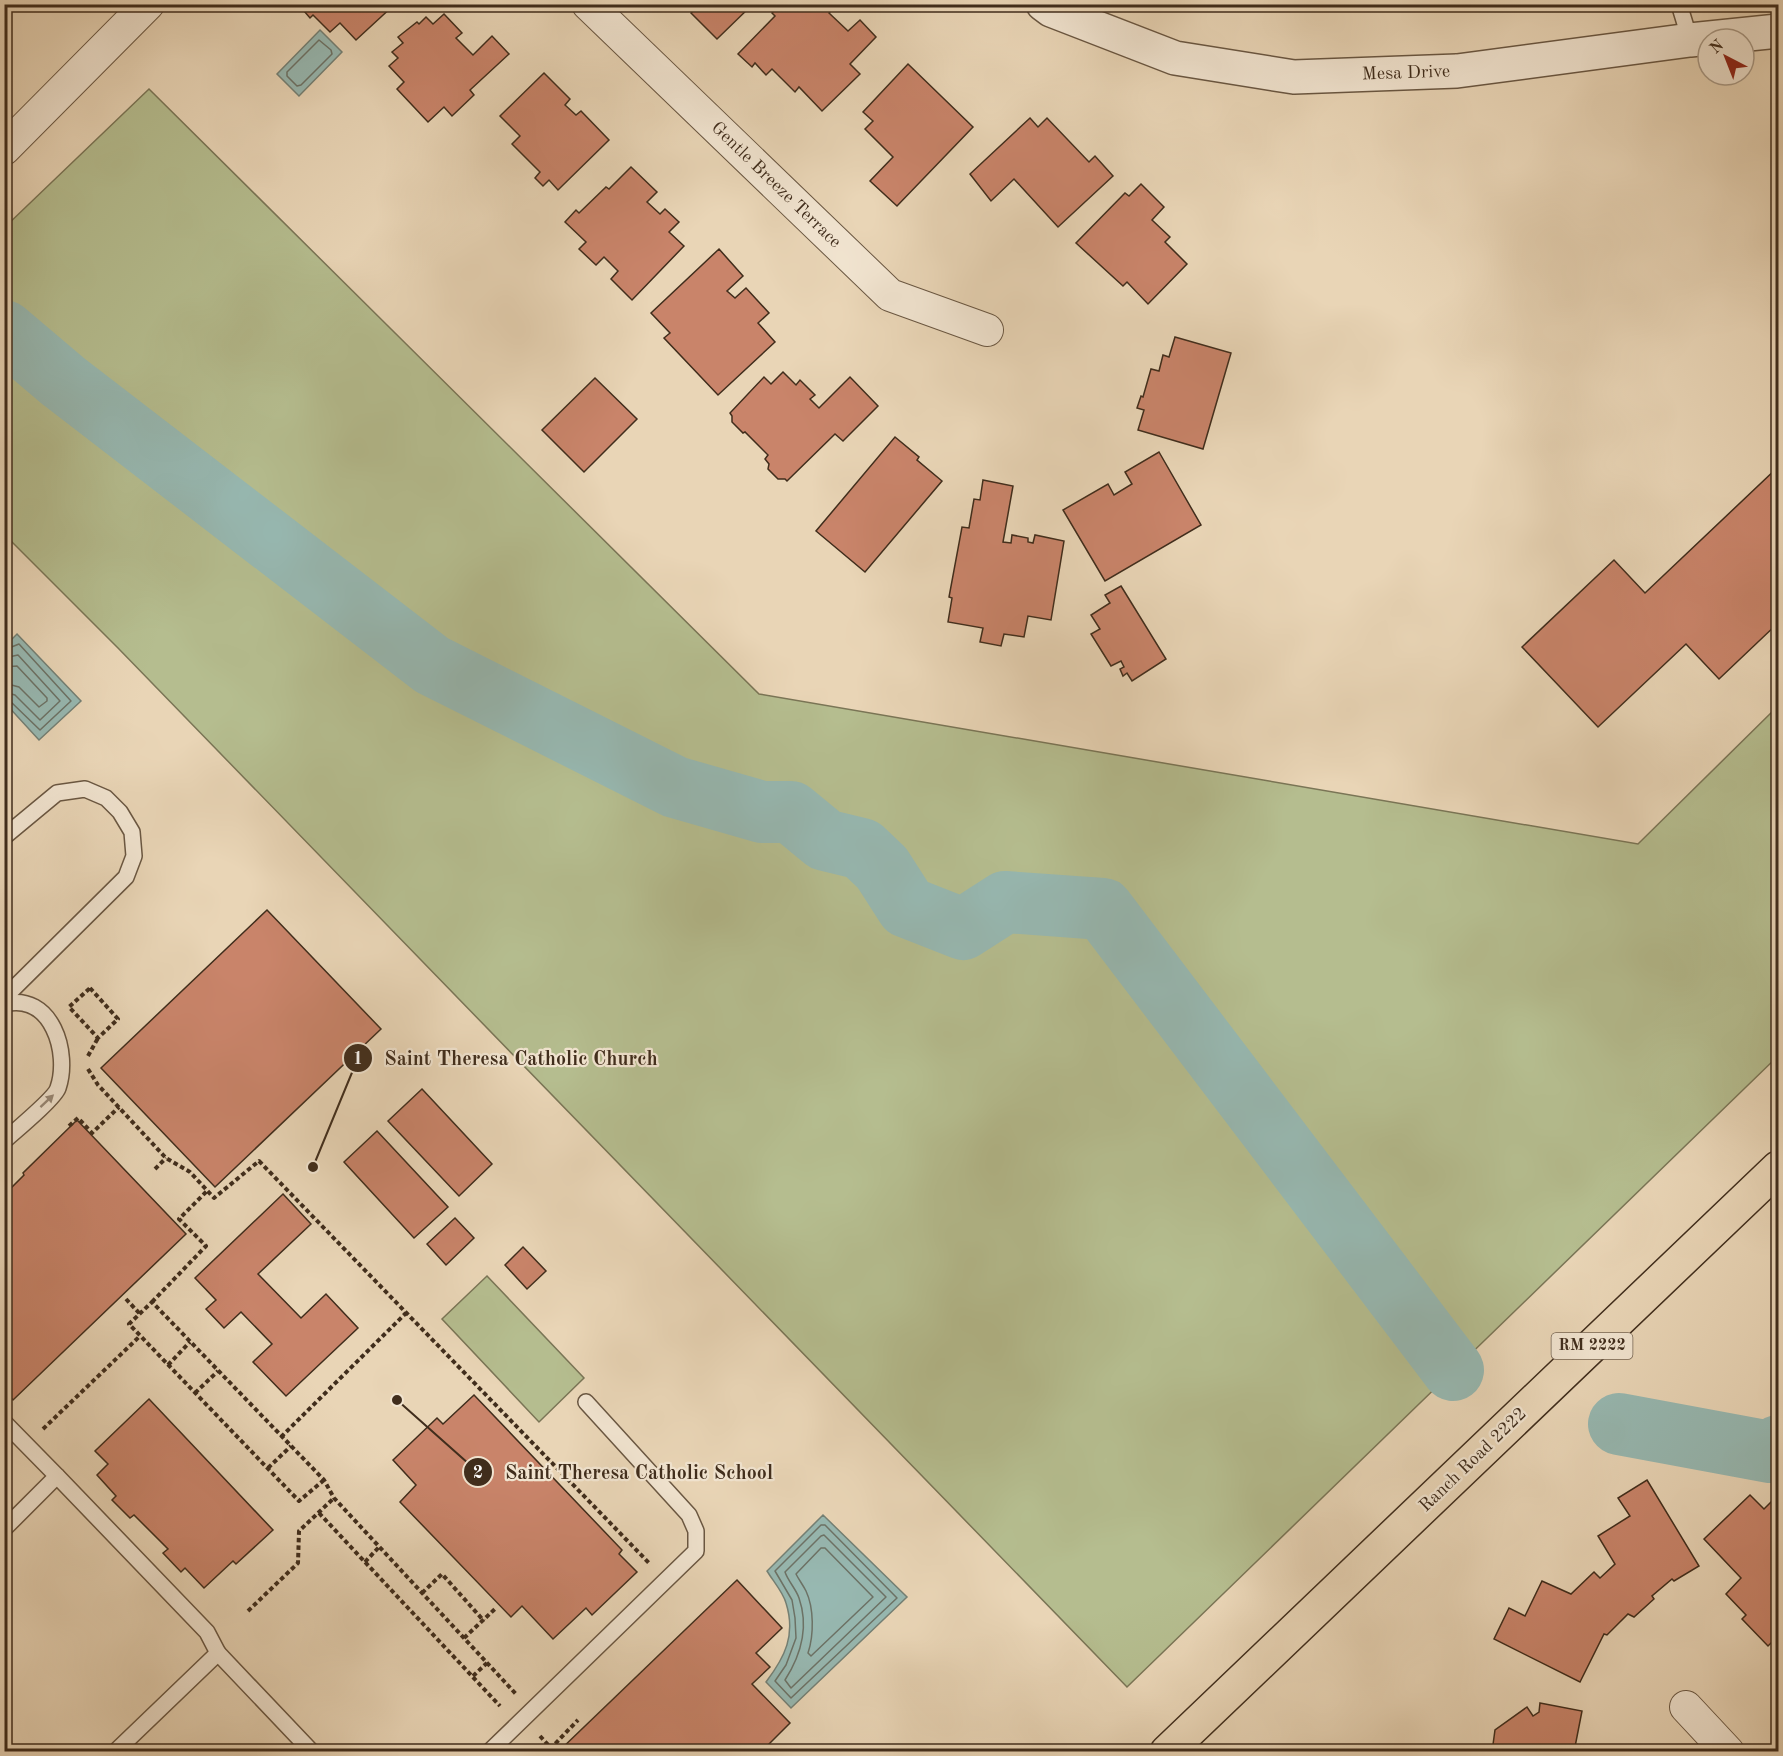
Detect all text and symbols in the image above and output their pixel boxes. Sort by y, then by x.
north arrow [1696,27,1756,87]
text: N [1707,37,1728,57]
street label: Mesa Drive [1362,62,1450,84]
street label: Gentle Breeze Terrace [708,119,844,251]
callout: Saint Theresa Catholic Church [343,1039,670,1077]
text: 1 [353,1050,363,1068]
text: Saint Theresa Catholic Church [384,1050,658,1070]
one-way arrow [40,1094,54,1108]
road number: RM 2222 [1552,1333,1632,1359]
street label: Ranch Road 2222 [1416,1405,1530,1515]
callout: Saint Theresa Catholic School [463,1453,785,1491]
text: 2 [473,1464,483,1482]
text: Saint Theresa Catholic School [505,1464,773,1484]

